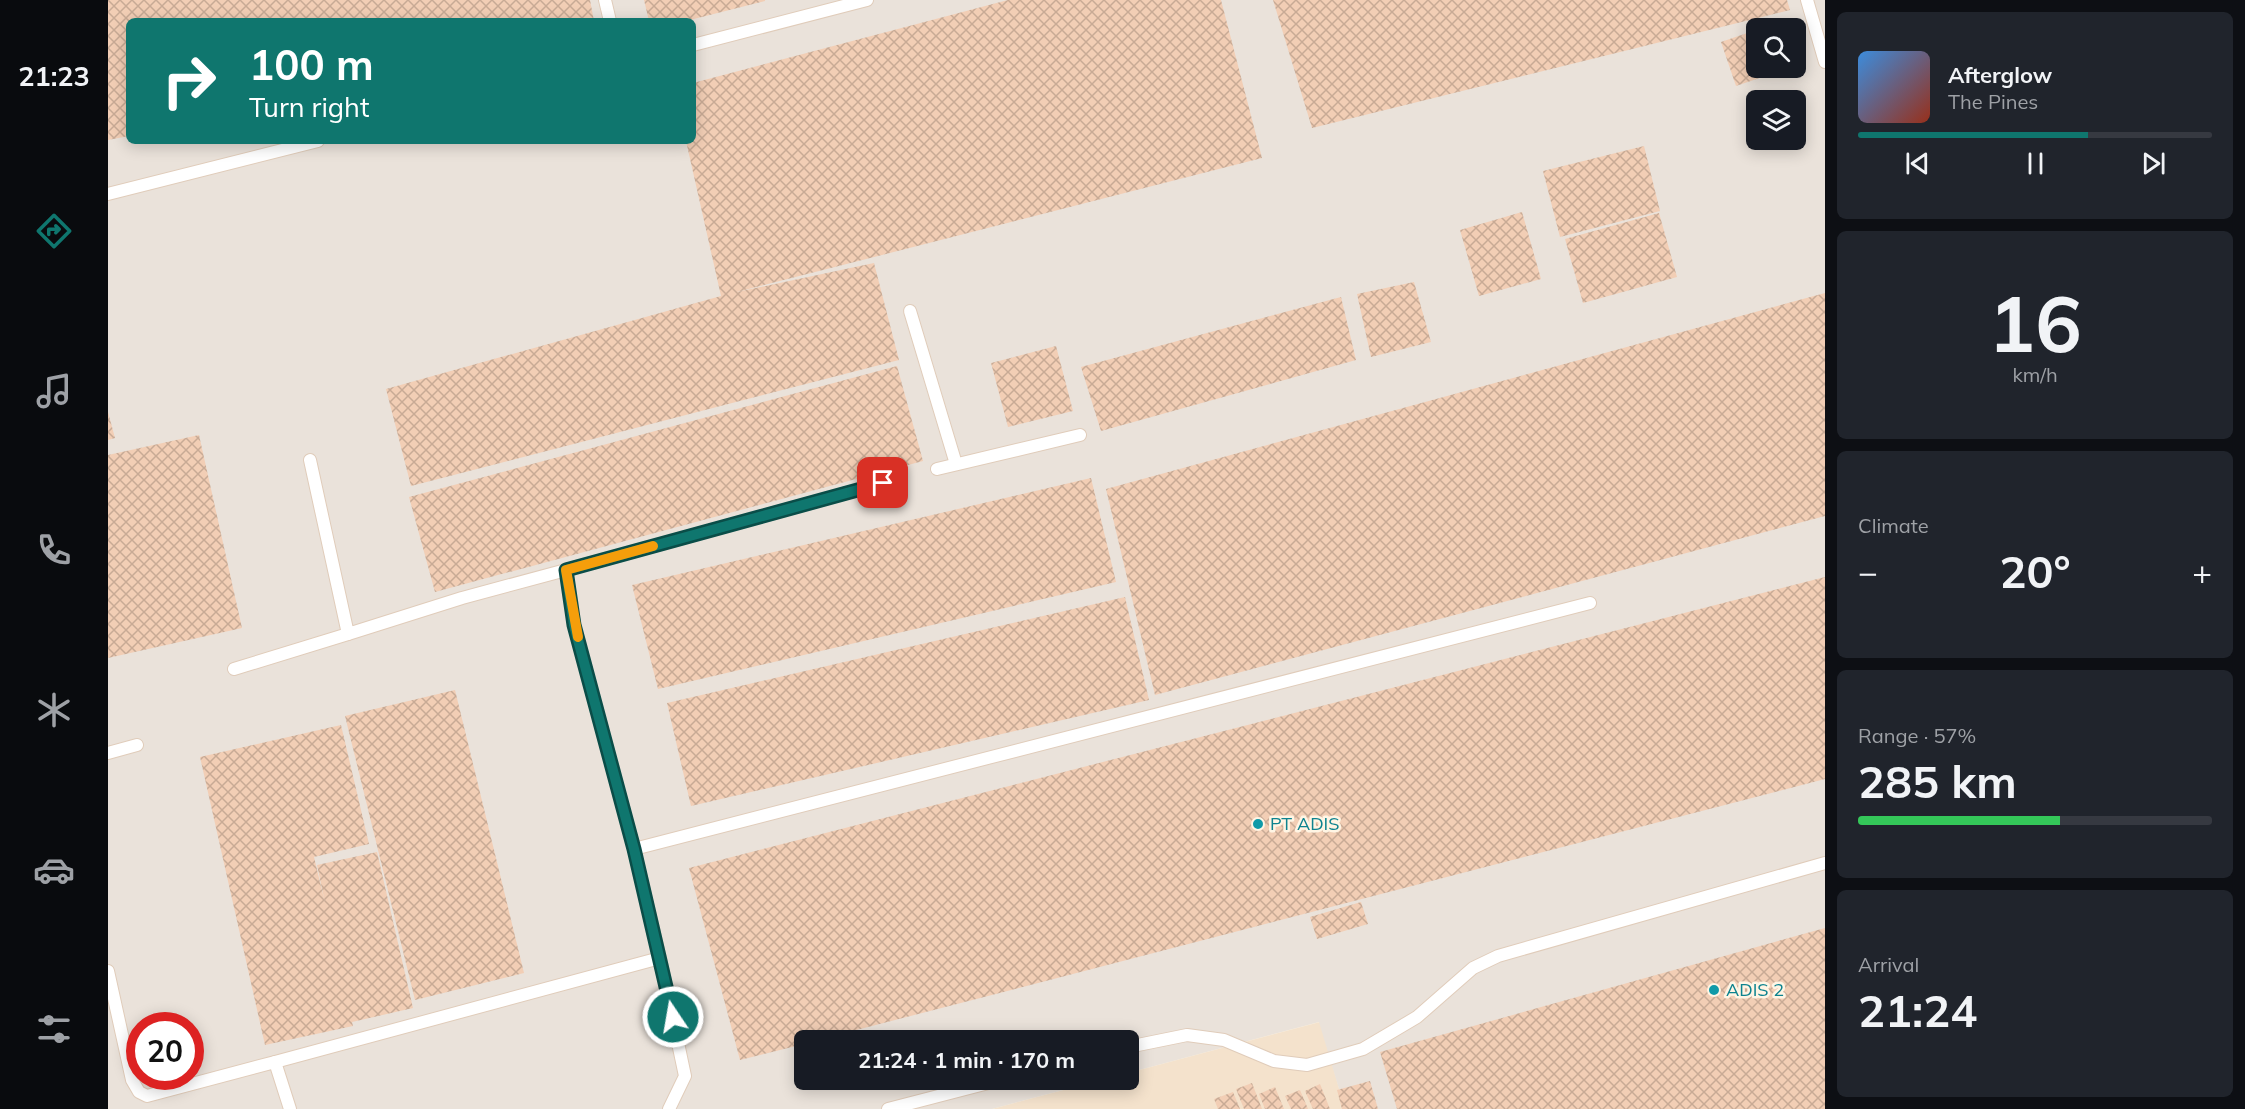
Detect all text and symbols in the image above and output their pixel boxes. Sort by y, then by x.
map controls [1746,18,1806,150]
button: search [1746,18,1806,78]
text: 100 m [249,38,374,91]
icon: right [150,42,228,120]
text: 21:23 [18,59,90,93]
text: Afterglow [1948,61,2052,89]
text: The Pines [1948,89,2038,114]
text: Turn right [249,90,369,124]
button: layers [1746,90,1806,150]
icon: previous [1901,147,1934,180]
icon: pause [2019,147,2052,180]
icon: next [2137,147,2170,180]
icon: directions [33,210,75,252]
text: 16 [1988,274,2082,372]
text: km/h [2012,362,2058,387]
icon: music [33,370,75,412]
pin [857,457,908,508]
icon: arrive [866,466,899,499]
text: Climate [1858,513,1929,538]
icon: phone [33,529,75,571]
text: 20° [1999,543,2071,599]
text: − [1858,551,1878,592]
text: + [2192,551,2212,592]
icon: climate [33,689,75,731]
text: Range · 57% [1858,723,1976,748]
text: 285 km [1858,753,2017,809]
place label: PT ADIS [1270,812,1340,835]
marker: PT ADIS [1251,817,1265,831]
icon: car [33,849,75,891]
text: Arrival [1858,952,1919,977]
place label: ADIS 2 [1726,978,1784,1001]
text: 21:24 [1858,982,1977,1038]
marker: ADIS 2 [1707,983,1721,997]
position arrow [641,985,705,1049]
icon: filters [33,1008,75,1050]
speed limit sign: 20 [126,1012,204,1090]
text: 21:24 · 1 min · 170 m [858,1046,1075,1074]

